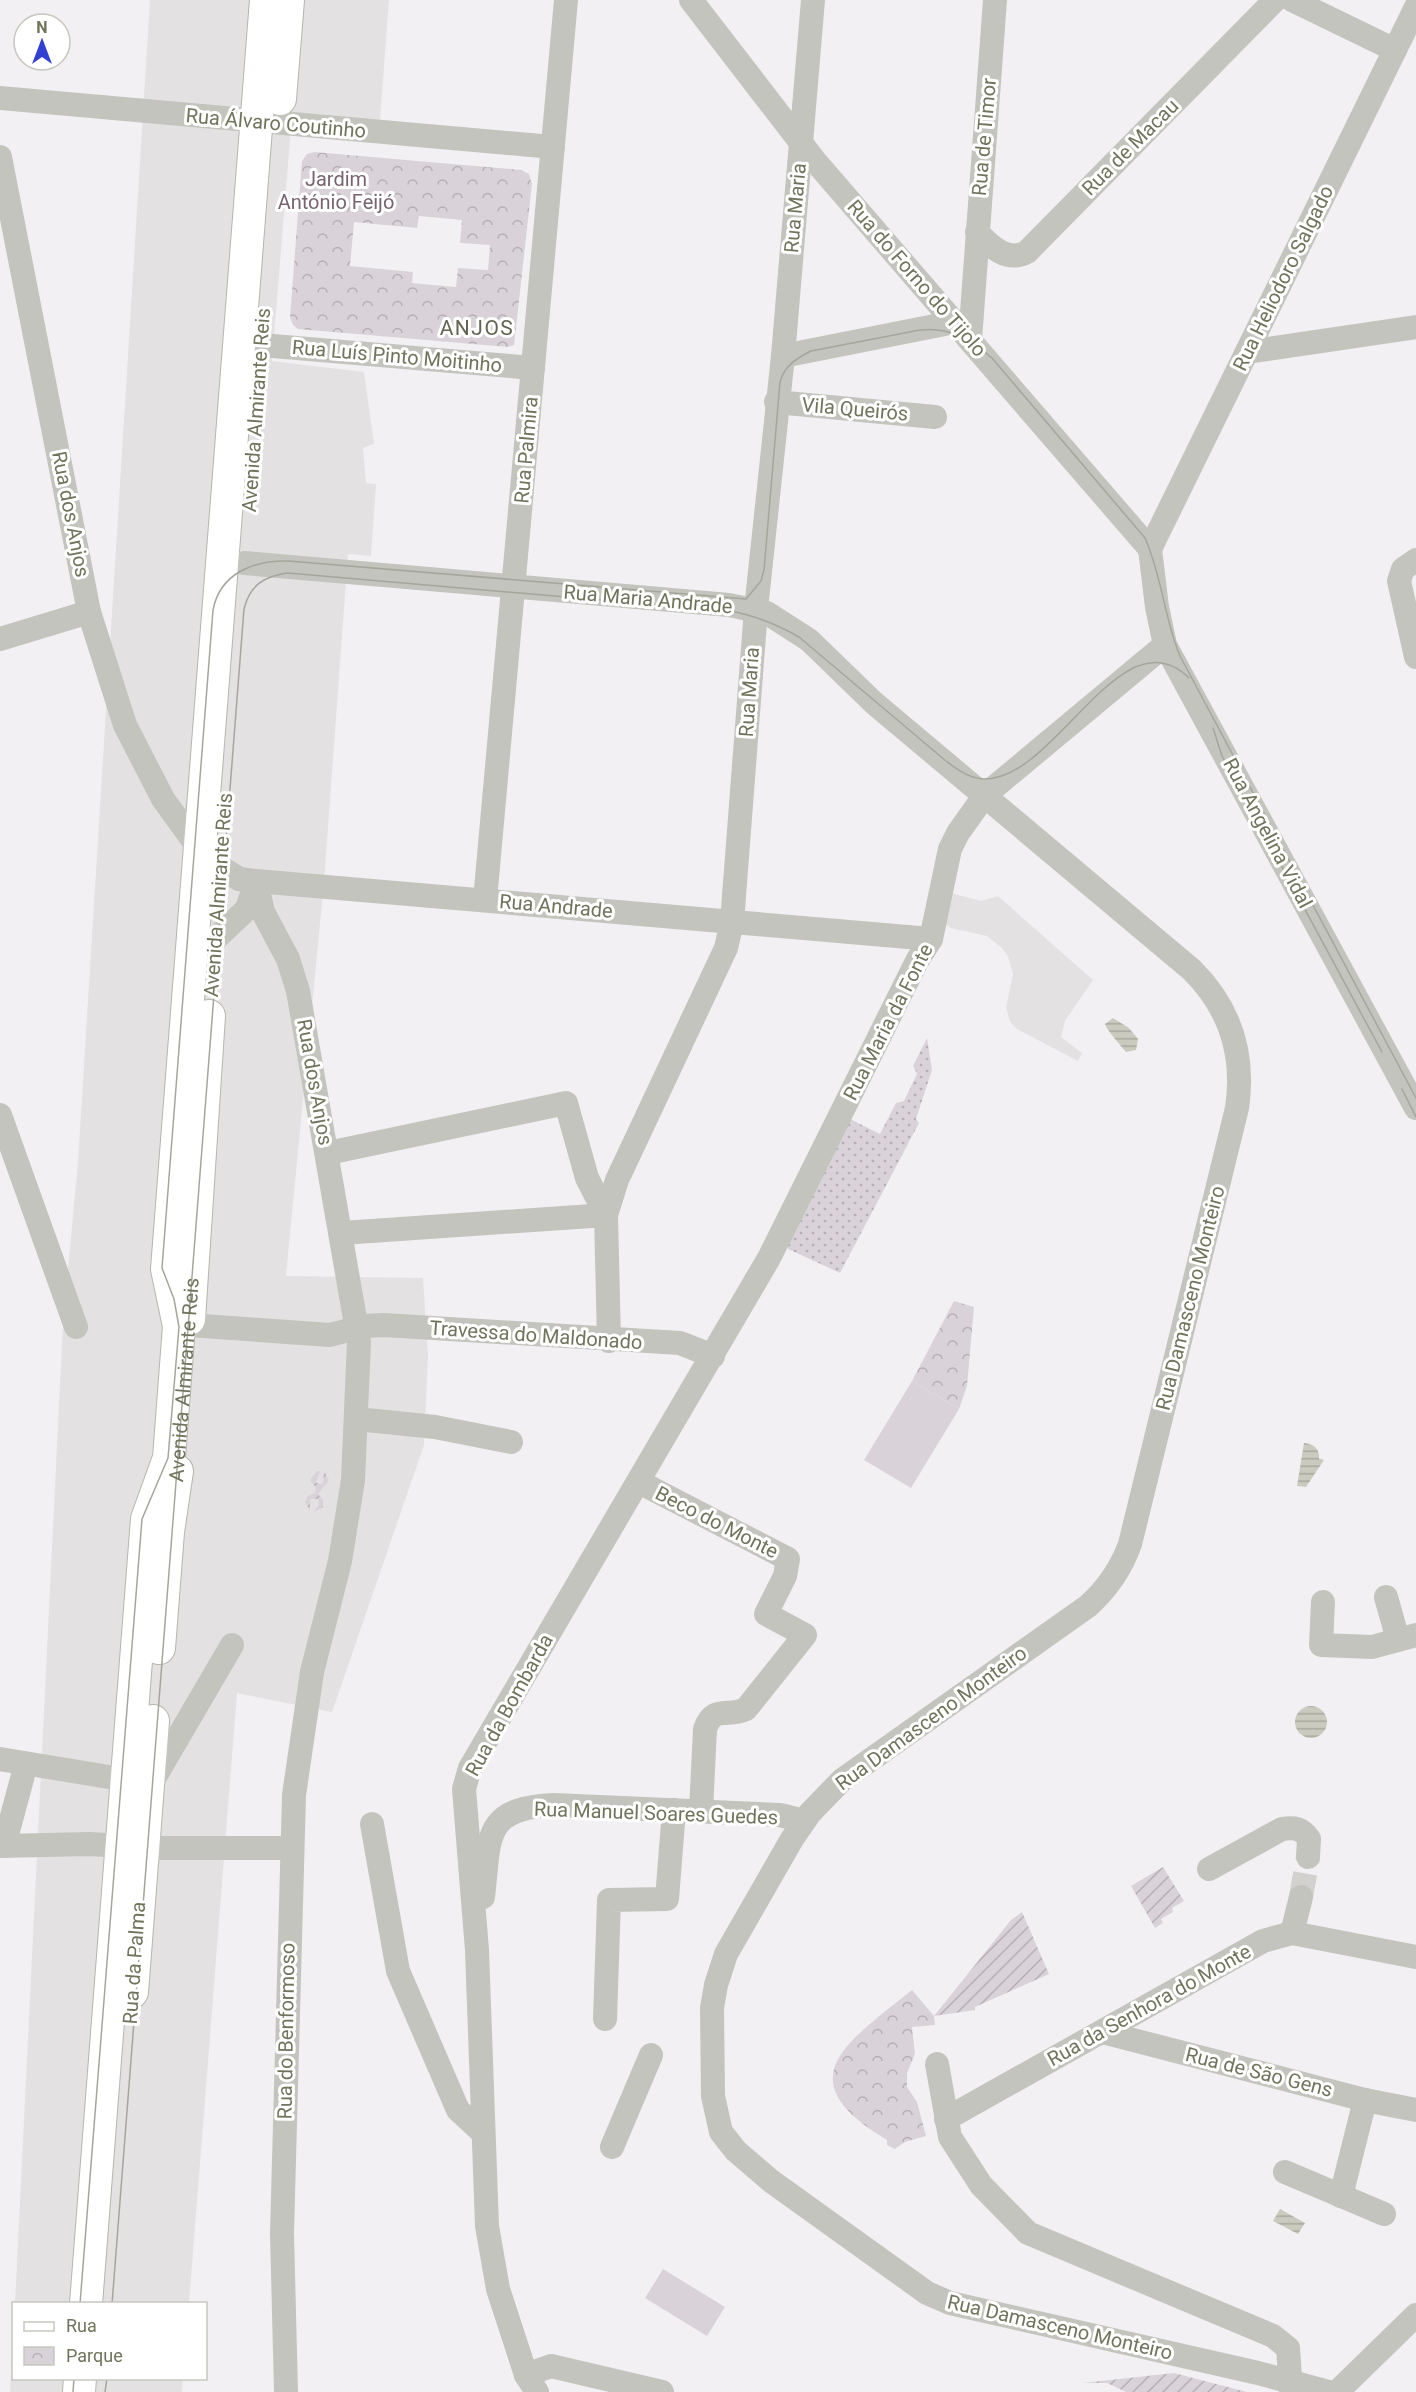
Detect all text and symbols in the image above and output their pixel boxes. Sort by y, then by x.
north arrow [12,12,72,72]
text: N [36,18,48,37]
street label: Rua de Timor [967,77,1001,197]
street label: Rua de Macau [1077,94,1183,200]
street label: Rua Álvaro Coutinho [185,103,367,143]
street label: Rua Maria [779,162,811,254]
park label: Jardim António Feijó [278,167,394,214]
street label: Rua Heliodoro Salgado [1228,181,1338,375]
street label: Rua do Forno do Tijolo [842,195,992,361]
street label: Avenida Almirante Reis [237,307,275,513]
district label: ANJOS [440,316,514,340]
street label: Rua Luís Pinto Moitinho [291,335,503,377]
street label: Vila Queirós [801,392,909,426]
street label: Rua Palmira [509,396,543,504]
street label: Rua dos Anjos [47,449,95,579]
street label: Rua Maria Andrade [563,580,733,618]
street label: Rua Maria [734,646,764,738]
street label: Rua Angelina Vidal [1218,754,1318,912]
street label: Avenida Almirante Reis [199,792,237,998]
street label: Rua Andrade [498,889,614,923]
street label: Rua Maria da Fonte [838,940,938,1104]
street label: Rua dos Anjos [292,1017,338,1147]
street label: Rua Damasceno Monteiro [1150,1183,1230,1413]
street label: Avenida Almirante Reis [164,1277,204,1483]
street label: Travessa do Maldonado [429,1316,643,1354]
street label: Beco do Monte [652,1481,782,1563]
street label: Rua da Bombarda [460,1630,558,1780]
street label: Rua Damasceno Monteiro [831,1641,1031,1795]
street label: Rua Manuel Soares Guedes [534,1797,778,1829]
street label: Rua da Palma [118,1901,150,2025]
street label: Rua da Senhora do Monte [1043,1939,1255,2071]
street label: Rua do Benformoso [272,1942,300,2120]
street label: Rua de São Gens [1183,2042,1335,2102]
street label: Rua Damasceno Monteiro [945,2289,1175,2365]
legend [12,2302,207,2380]
text: Rua [66,2315,97,2336]
text: Parque [66,2345,123,2366]

